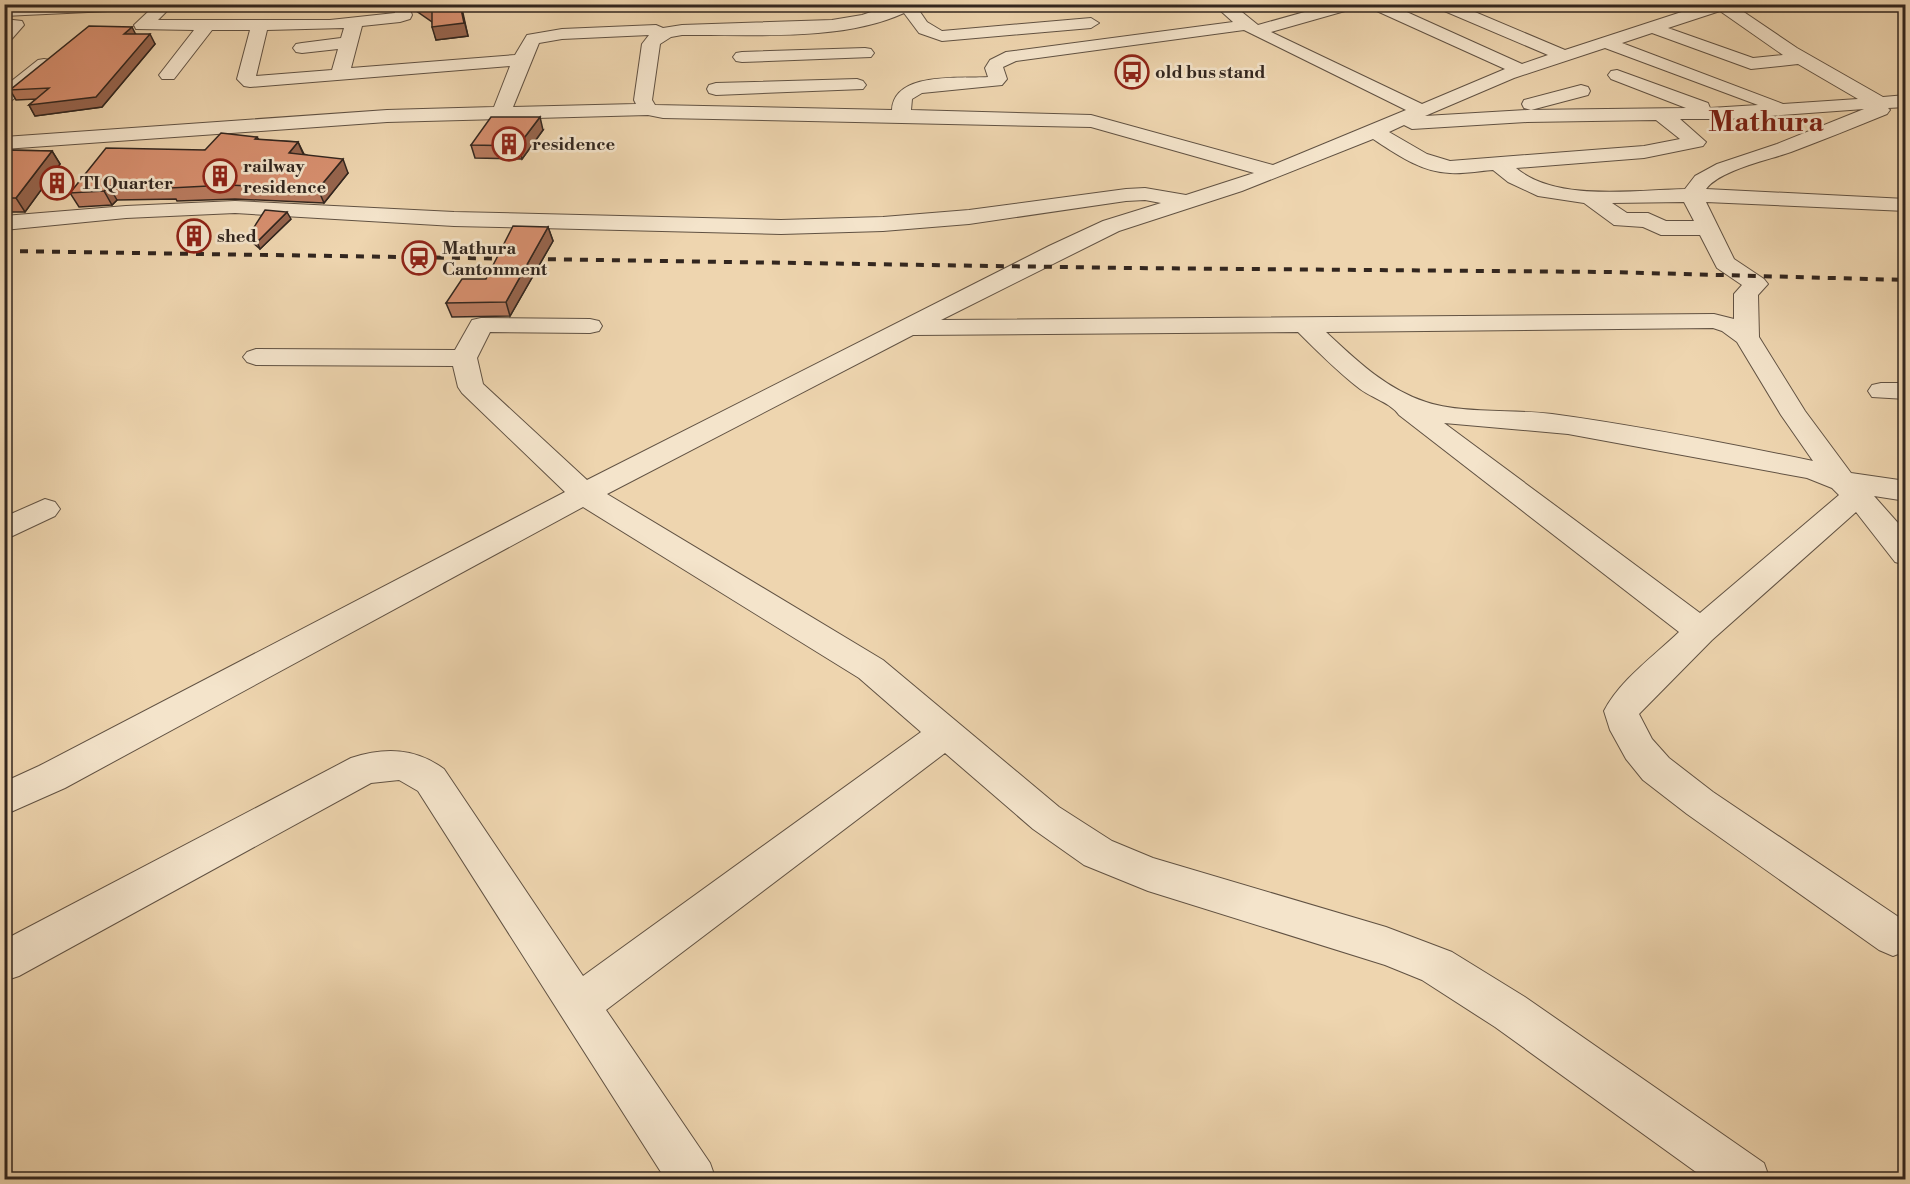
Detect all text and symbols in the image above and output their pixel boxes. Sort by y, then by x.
bus stop icon: old bus stand [1114,54,1150,90]
place label: old bus stand [1155,61,1266,84]
district label: Mathura [1708,105,1825,140]
building icon: residence [491,126,527,162]
place label: residence [532,133,616,156]
place label: railway residence [243,155,327,199]
building icon: railway residence [202,158,238,194]
building icon: TI Quarter [39,165,75,201]
place label: TI Quarter [80,172,173,195]
building icon: shed [176,218,212,254]
place label: shed [217,225,257,248]
place label: Mathura Cantonment [442,237,548,281]
station icon: Mathura Cantonment [401,240,437,276]

